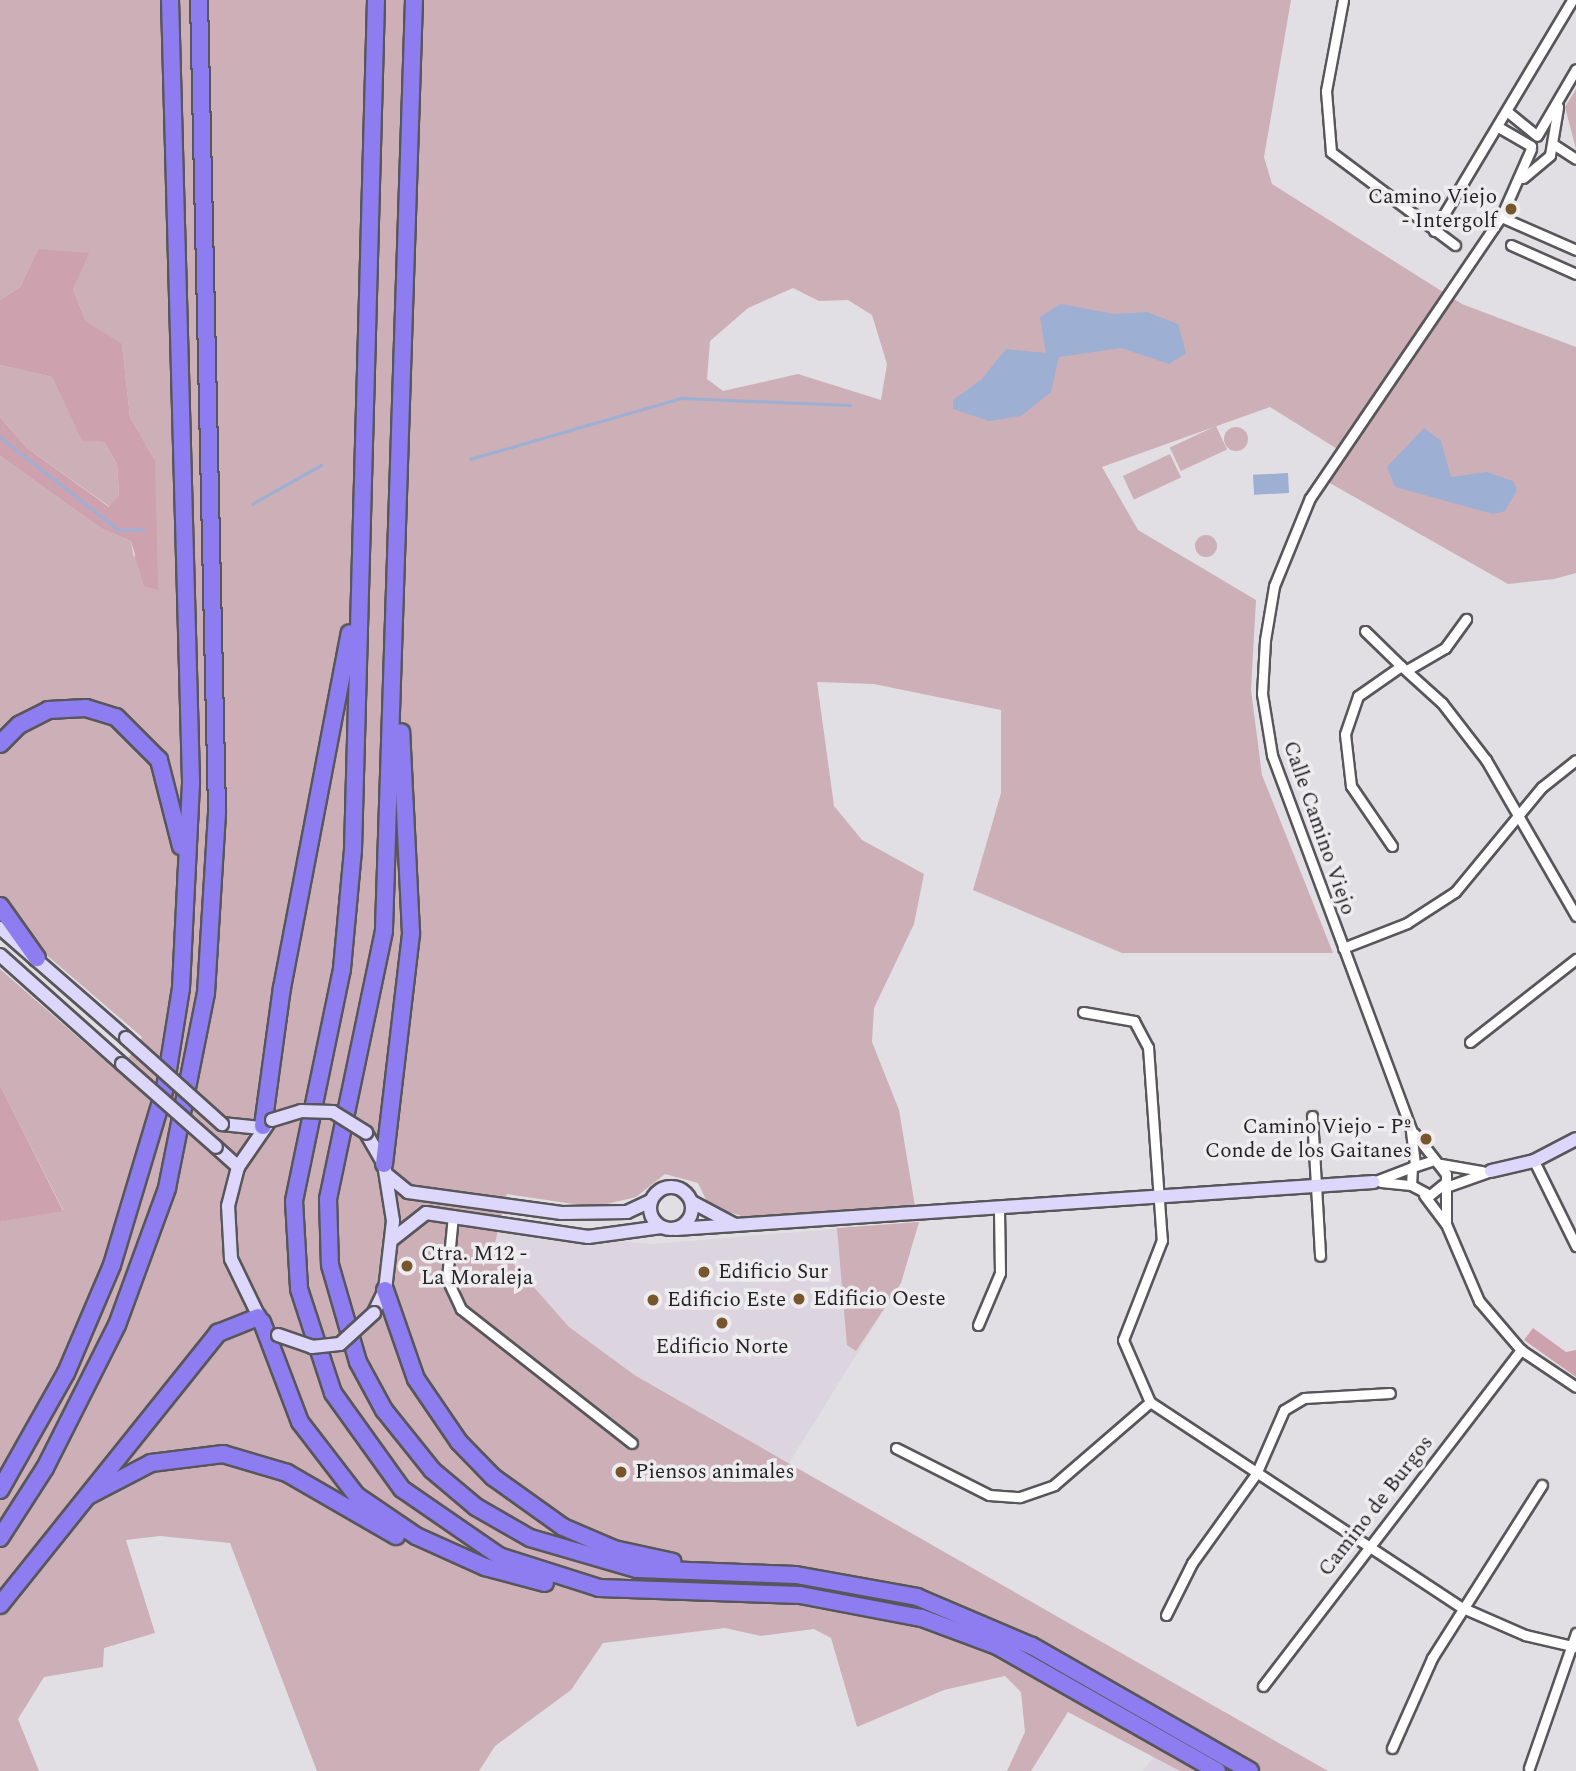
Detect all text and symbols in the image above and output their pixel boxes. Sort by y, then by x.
place label: Camino Viejo - Intergolf [1368,184,1497,234]
marker: Camino Viejo - Intergolf [1503,201,1519,217]
street label: Calle Camino Viejo [1277,738,1361,918]
place label: Camino Viejo - Pº Conde de los Gaitanes [1205,1114,1412,1164]
marker: Camino Viejo - Pº Conde de los Gaitanes [1418,1131,1434,1147]
place label: Ctra. M12 - La Moraleja [421,1241,533,1291]
marker: Ctra. M12 - La Moraleja [399,1258,415,1274]
place label: Edificio Sur [718,1259,828,1285]
marker: Edificio Sur [696,1264,712,1280]
place label: Edificio Oeste [813,1286,946,1312]
place label: Edificio Este [667,1287,786,1313]
marker: Edificio Oeste [791,1291,807,1307]
marker: Edificio Este [645,1292,661,1308]
marker: Edificio Norte [714,1315,730,1331]
place label: Edificio Norte [655,1334,789,1360]
street label: Camino de Burgos [1313,1431,1439,1581]
place label: Piensos animales [635,1459,795,1485]
marker: Piensos animales [613,1464,629,1480]

